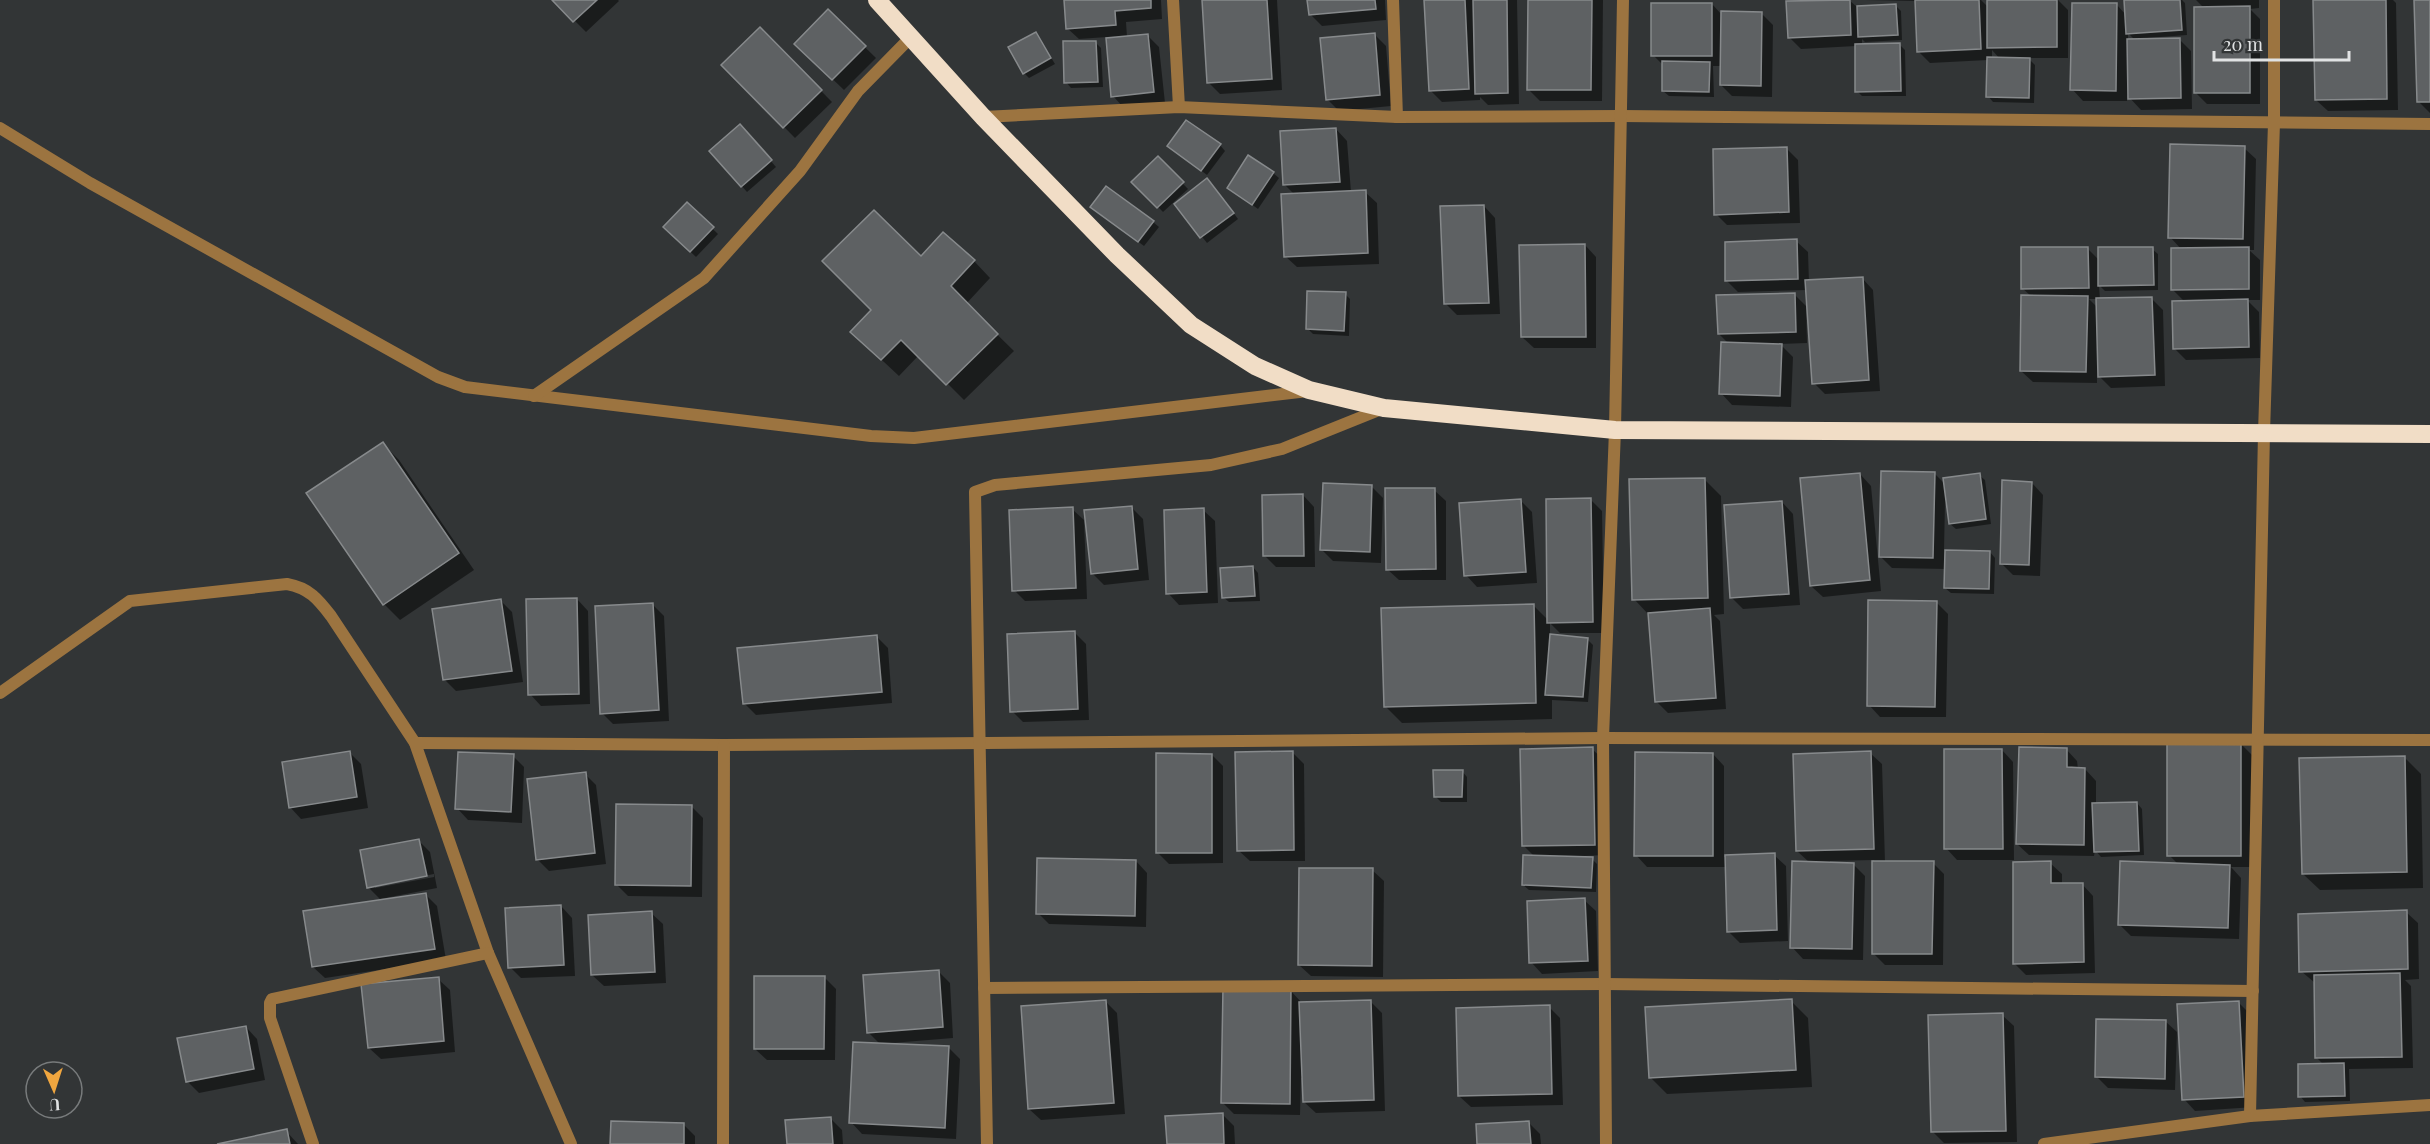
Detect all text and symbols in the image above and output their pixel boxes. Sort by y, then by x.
scale bar [2214,24,2349,62]
text: 20 m [2223,32,2263,56]
north arrow [24,1060,84,1120]
text: U [49,1095,61,1116]

